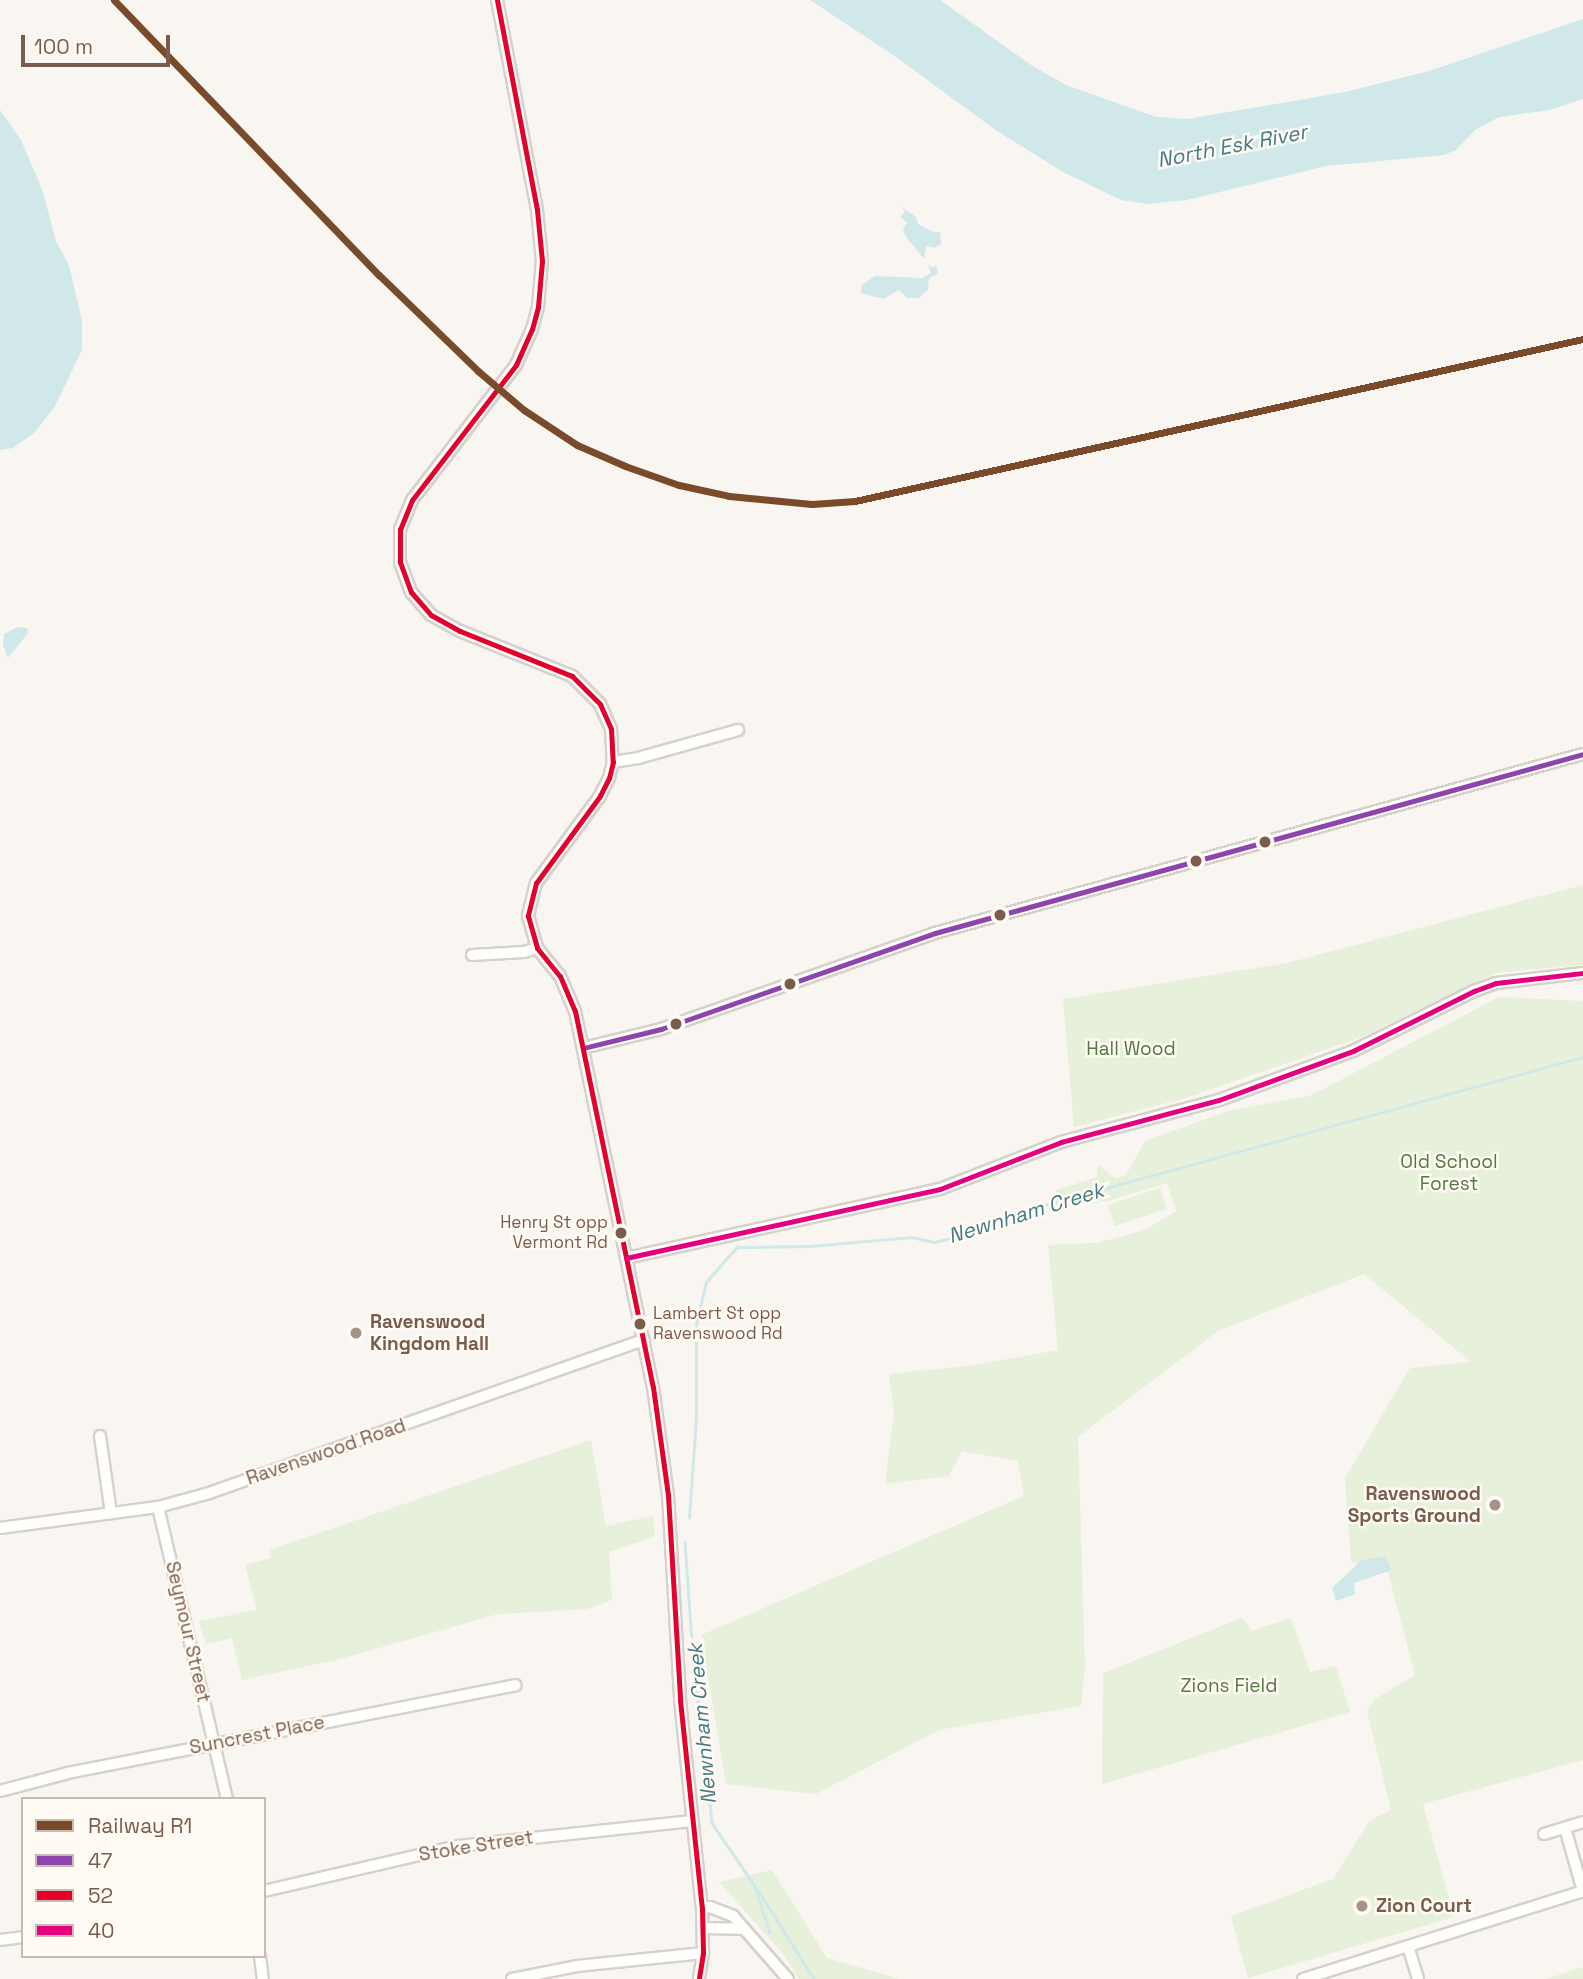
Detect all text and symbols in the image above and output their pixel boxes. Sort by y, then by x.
scale bar [24,21,173,65]
text: 100 m [34,33,93,60]
water label: North Esk River [1155,119,1309,173]
unlabelled marker [1258,835,1272,849]
unlabelled marker [1189,854,1203,868]
unlabelled marker [993,908,1007,922]
unlabelled marker [783,977,797,991]
unlabelled marker [669,1017,683,1031]
park label: Hall Wood [1086,1038,1176,1060]
park label: Old School Forest [1400,1151,1498,1195]
water label: Newnham Creek [945,1177,1107,1249]
place label: Henry St opp Vermont Rd [500,1213,608,1253]
marker: Henry St opp Vermont Rd [614,1226,628,1240]
place label: Lambert St opp Ravenswood Rd [653,1304,783,1344]
place label: Ravenswood Kingdom Hall [370,1311,489,1355]
marker: Lambert St opp Ravenswood Rd [633,1317,647,1331]
marker: Ravenswood Kingdom Hall [348,1325,364,1341]
street label: Ravenswood Road [243,1414,409,1490]
place label: Ravenswood Sports Ground [1348,1483,1481,1527]
marker: Ravenswood Sports Ground [1487,1497,1503,1513]
street label: Seymour Street [161,1559,215,1705]
water label: Newnham Creek [682,1642,722,1806]
park label: Zions Field [1181,1675,1277,1697]
street label: Suncrest Place [188,1711,326,1759]
legend [21,1797,266,1958]
text: Railway R1 [88,1812,192,1839]
street label: Stoke Street [417,1826,535,1866]
text: 47 [88,1847,112,1874]
text: 52 [88,1882,113,1909]
place label: Zion Court [1376,1895,1472,1917]
marker: Zion Court [1354,1898,1370,1914]
text: 40 [88,1917,115,1944]

